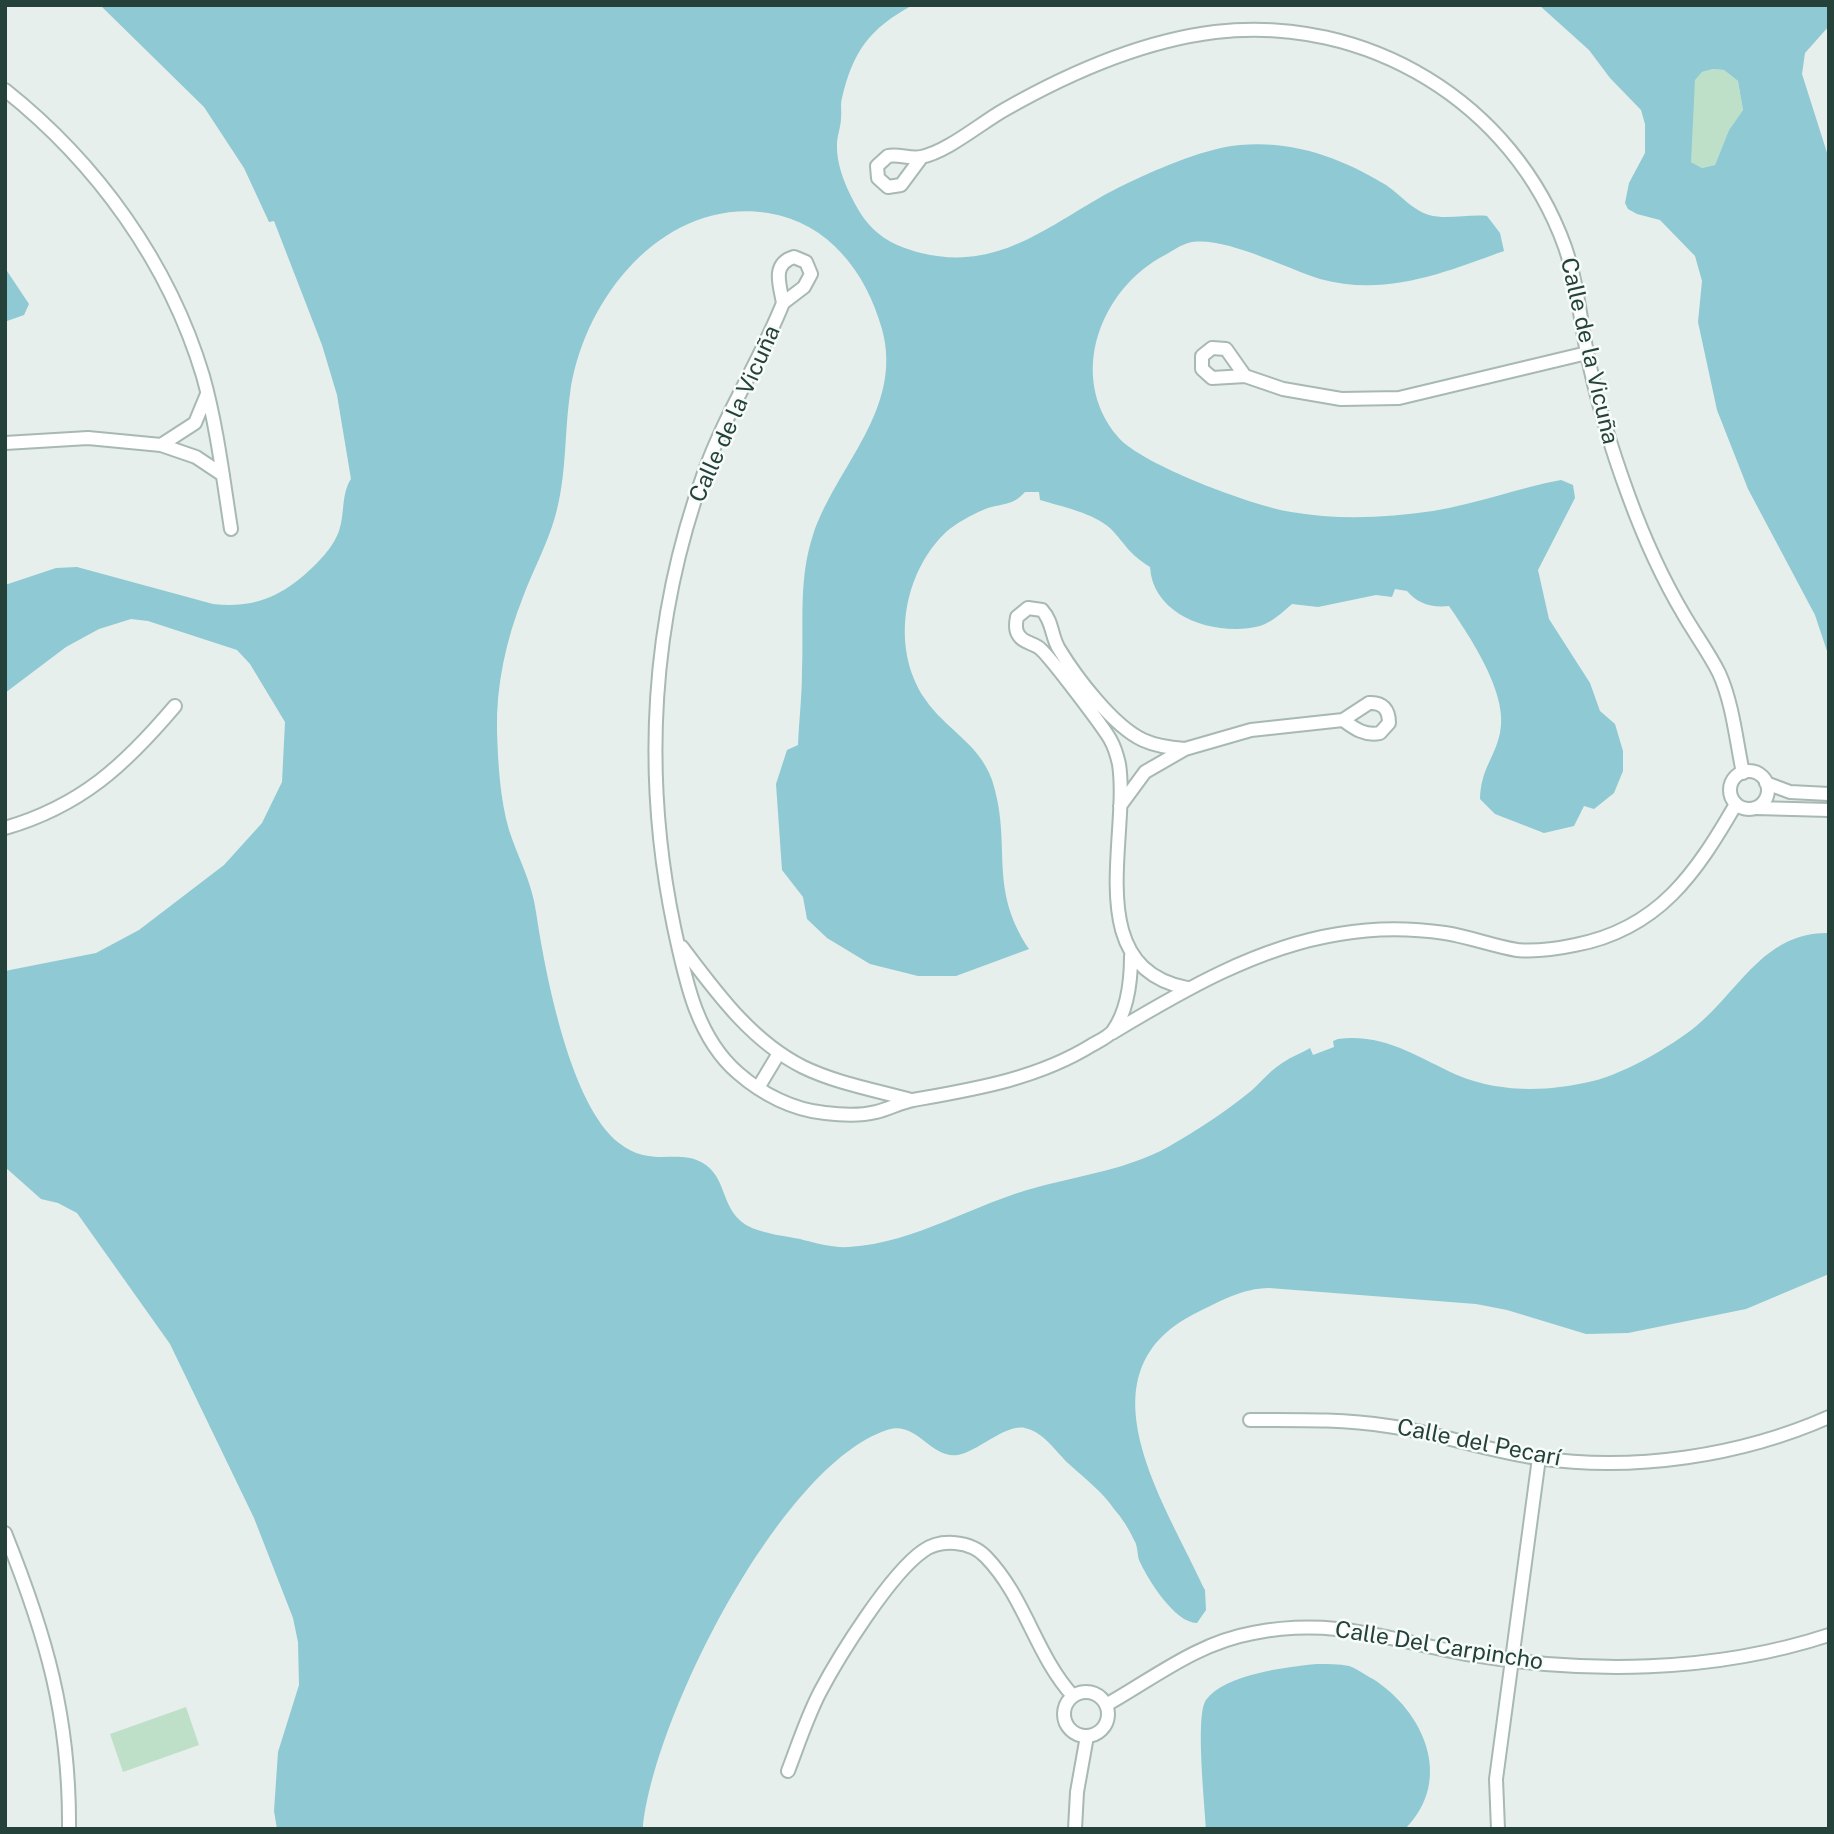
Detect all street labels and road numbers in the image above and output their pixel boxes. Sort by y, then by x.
street label: Calle de la Vicuña [1554,255,1624,447]
street label: Calle de la Vicuña [684,321,786,507]
street label: Calle del Pecarí [1395,1414,1563,1472]
street label: Calle Del Carpincho [1333,1616,1545,1676]

